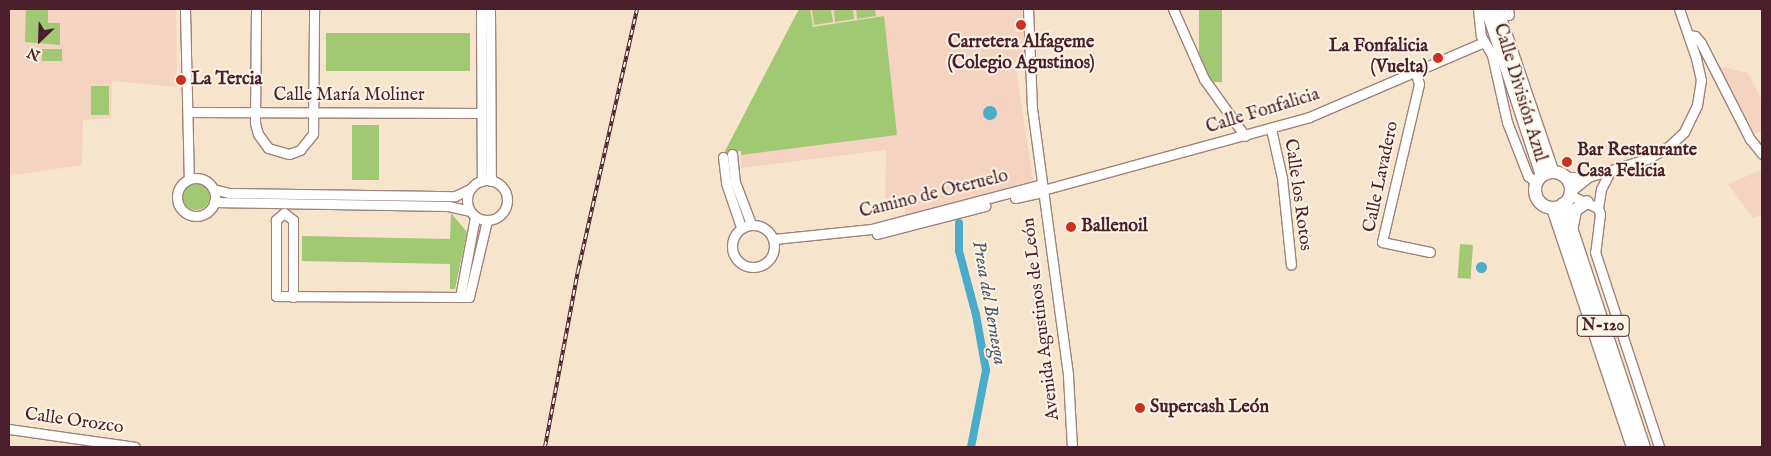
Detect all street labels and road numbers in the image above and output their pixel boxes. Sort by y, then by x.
street label: Calle División Azul [1488,21,1550,165]
street label: Calle María Moliner [273,85,425,107]
street label: Calle Fonfalicia [1204,85,1322,139]
street label: Calle Lavadero [1360,120,1404,234]
street label: Calle los Rotos [1278,138,1316,252]
street label: Camino de Oteruelo [857,166,1011,224]
street label: Avenida Agustinos de León [1019,216,1065,422]
road number: N-120 [1576,312,1630,340]
street label: Calle Orozco [23,404,125,440]

